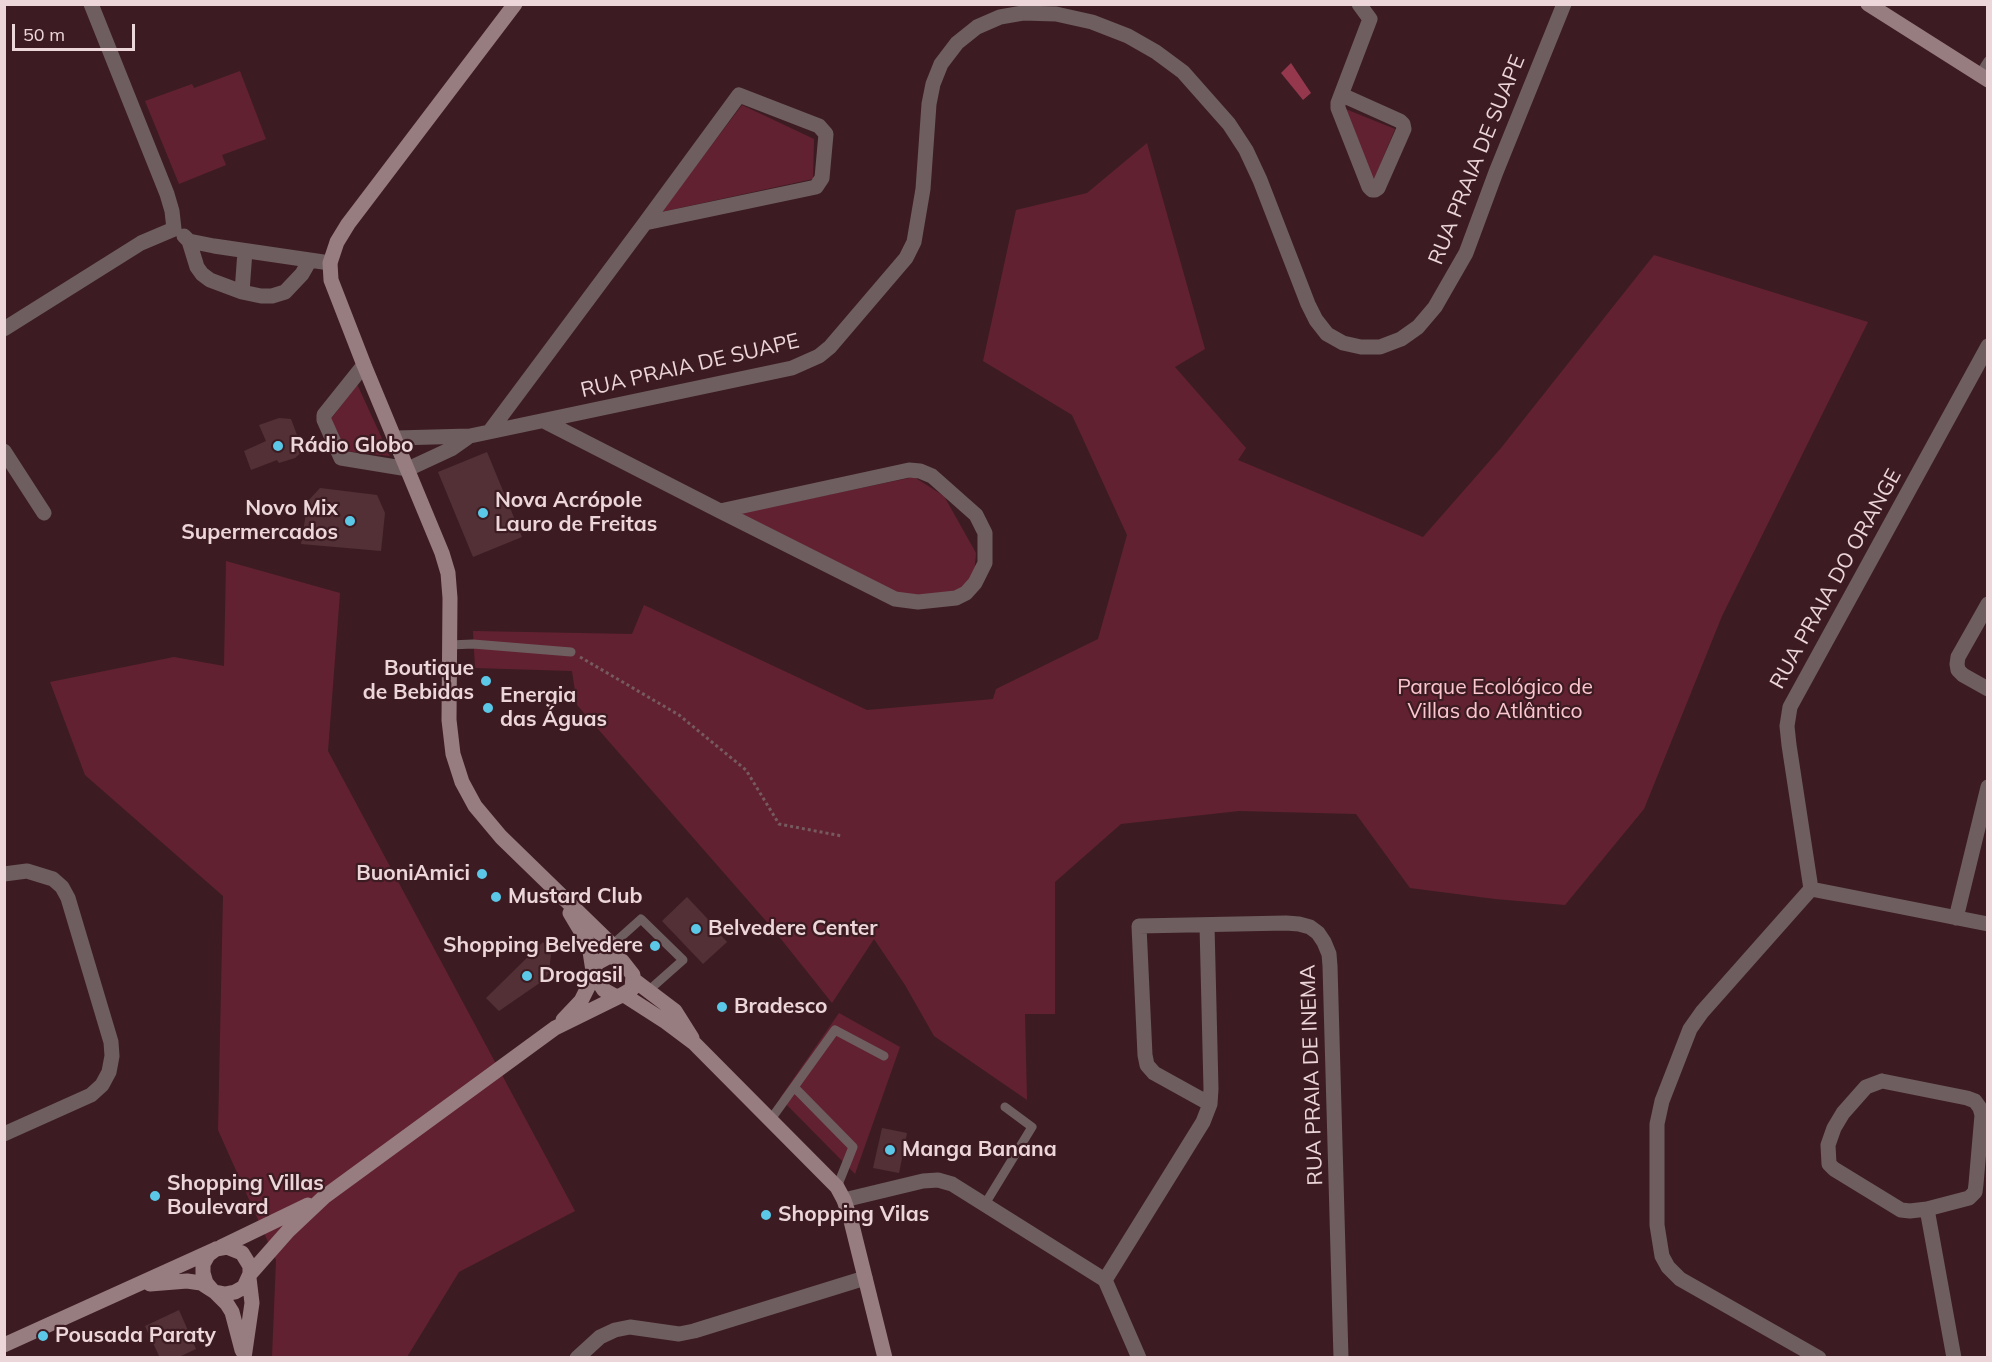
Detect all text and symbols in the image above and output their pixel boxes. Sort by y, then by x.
scale bar [15,12,138,50]
text: 50 m [23,23,65,46]
street label: RUA PRAIA DE SUAPE [1423,52,1531,268]
street label: RUA PRAIA DE SUAPE [578,329,802,403]
place label: Rádio Globo [290,433,413,459]
marker: Rádio Globo [271,439,285,453]
street label: RUA PRAIA DO ORANGE [1765,465,1907,693]
place label: Nova Acrópole Lauro de Freitas [495,488,657,538]
place label: Novo Mix Supermercados [181,496,338,546]
marker: Nova Acrópole Lauro de Freitas [476,506,490,520]
marker: Novo Mix Supermercados [343,514,357,528]
place label: Boutique de Bebidas [363,656,474,706]
marker: Boutique de Bebidas [479,674,493,688]
park label: Parque Ecológico de Villas do Atlântico [1397,675,1593,725]
place label: Energia das Águas [500,683,607,733]
marker: Energia das Águas [481,701,495,715]
place label: BuoniAmici [356,861,470,887]
marker: BuoniAmici [475,867,489,881]
place label: Mustard Club [508,884,642,910]
marker: Mustard Club [489,890,503,904]
place label: Belvedere Center [708,916,878,942]
marker: Belvedere Center [689,922,703,936]
place label: Shopping Belvedere [443,933,643,959]
marker: Shopping Belvedere [648,939,662,953]
place label: Drogasil [539,963,623,989]
street label: RUA PRAIA DE INEMA [1296,964,1328,1186]
marker: Drogasil [520,969,534,983]
place label: Bradesco [734,994,828,1020]
marker: Bradesco [715,1000,729,1014]
place label: Manga Banana [902,1137,1057,1163]
marker: Manga Banana [883,1143,897,1157]
place label: Shopping Villas Boulevard [167,1171,324,1221]
marker: Shopping Villas Boulevard [148,1189,162,1203]
place label: Shopping Vilas [778,1202,929,1228]
marker: Shopping Vilas [759,1208,773,1222]
place label: Pousada Paraty [55,1323,216,1349]
marker: Pousada Paraty [36,1329,50,1343]

